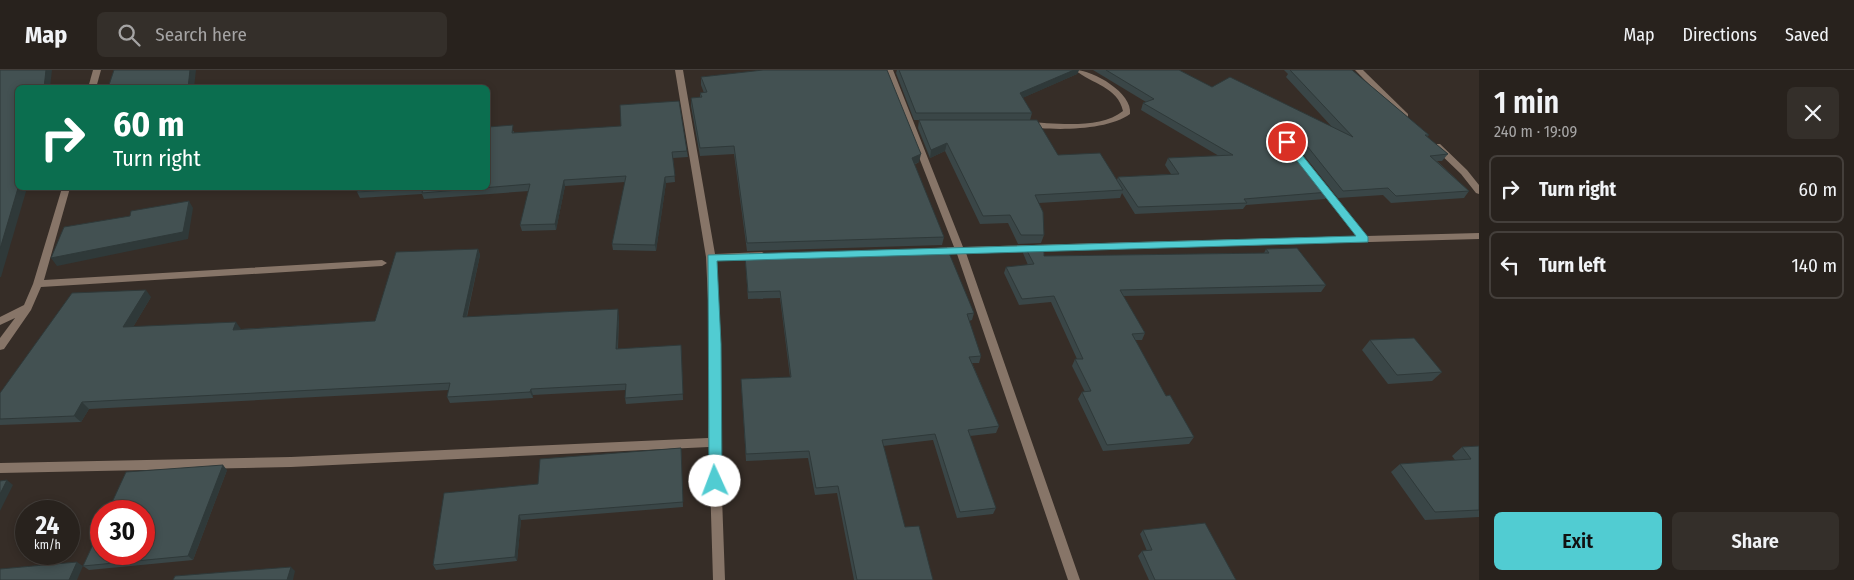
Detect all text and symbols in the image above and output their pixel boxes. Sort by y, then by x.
search box [97,12,447,57]
text: Map [25,21,67,49]
icon: search [115,21,143,49]
text: Search here [155,23,247,46]
text: Map [1623,24,1655,46]
text: Directions [1683,24,1757,46]
text: Saved [1785,24,1829,46]
text: 1 min [1494,85,1559,121]
button: close [1787,87,1839,139]
text: 60 m [113,103,184,145]
icon: right [30,105,95,170]
pin [1266,121,1308,163]
text: 240 m · 19:09 [1494,122,1577,141]
icon: arrive [1273,128,1301,156]
text: Turn right [113,145,201,172]
icon: right [1496,175,1524,203]
text: Turn right [1539,178,1616,201]
text: 60 m [1799,178,1837,201]
icon: left [1496,251,1524,279]
text: Turn left [1539,254,1606,277]
text: 140 m [1791,254,1837,277]
position arrow [688,454,740,506]
speed limit sign: 30 [90,500,155,565]
text: 24 [36,511,59,541]
button: Exit [1494,512,1662,570]
button: Share [1672,512,1839,570]
text: km/h [34,538,61,552]

